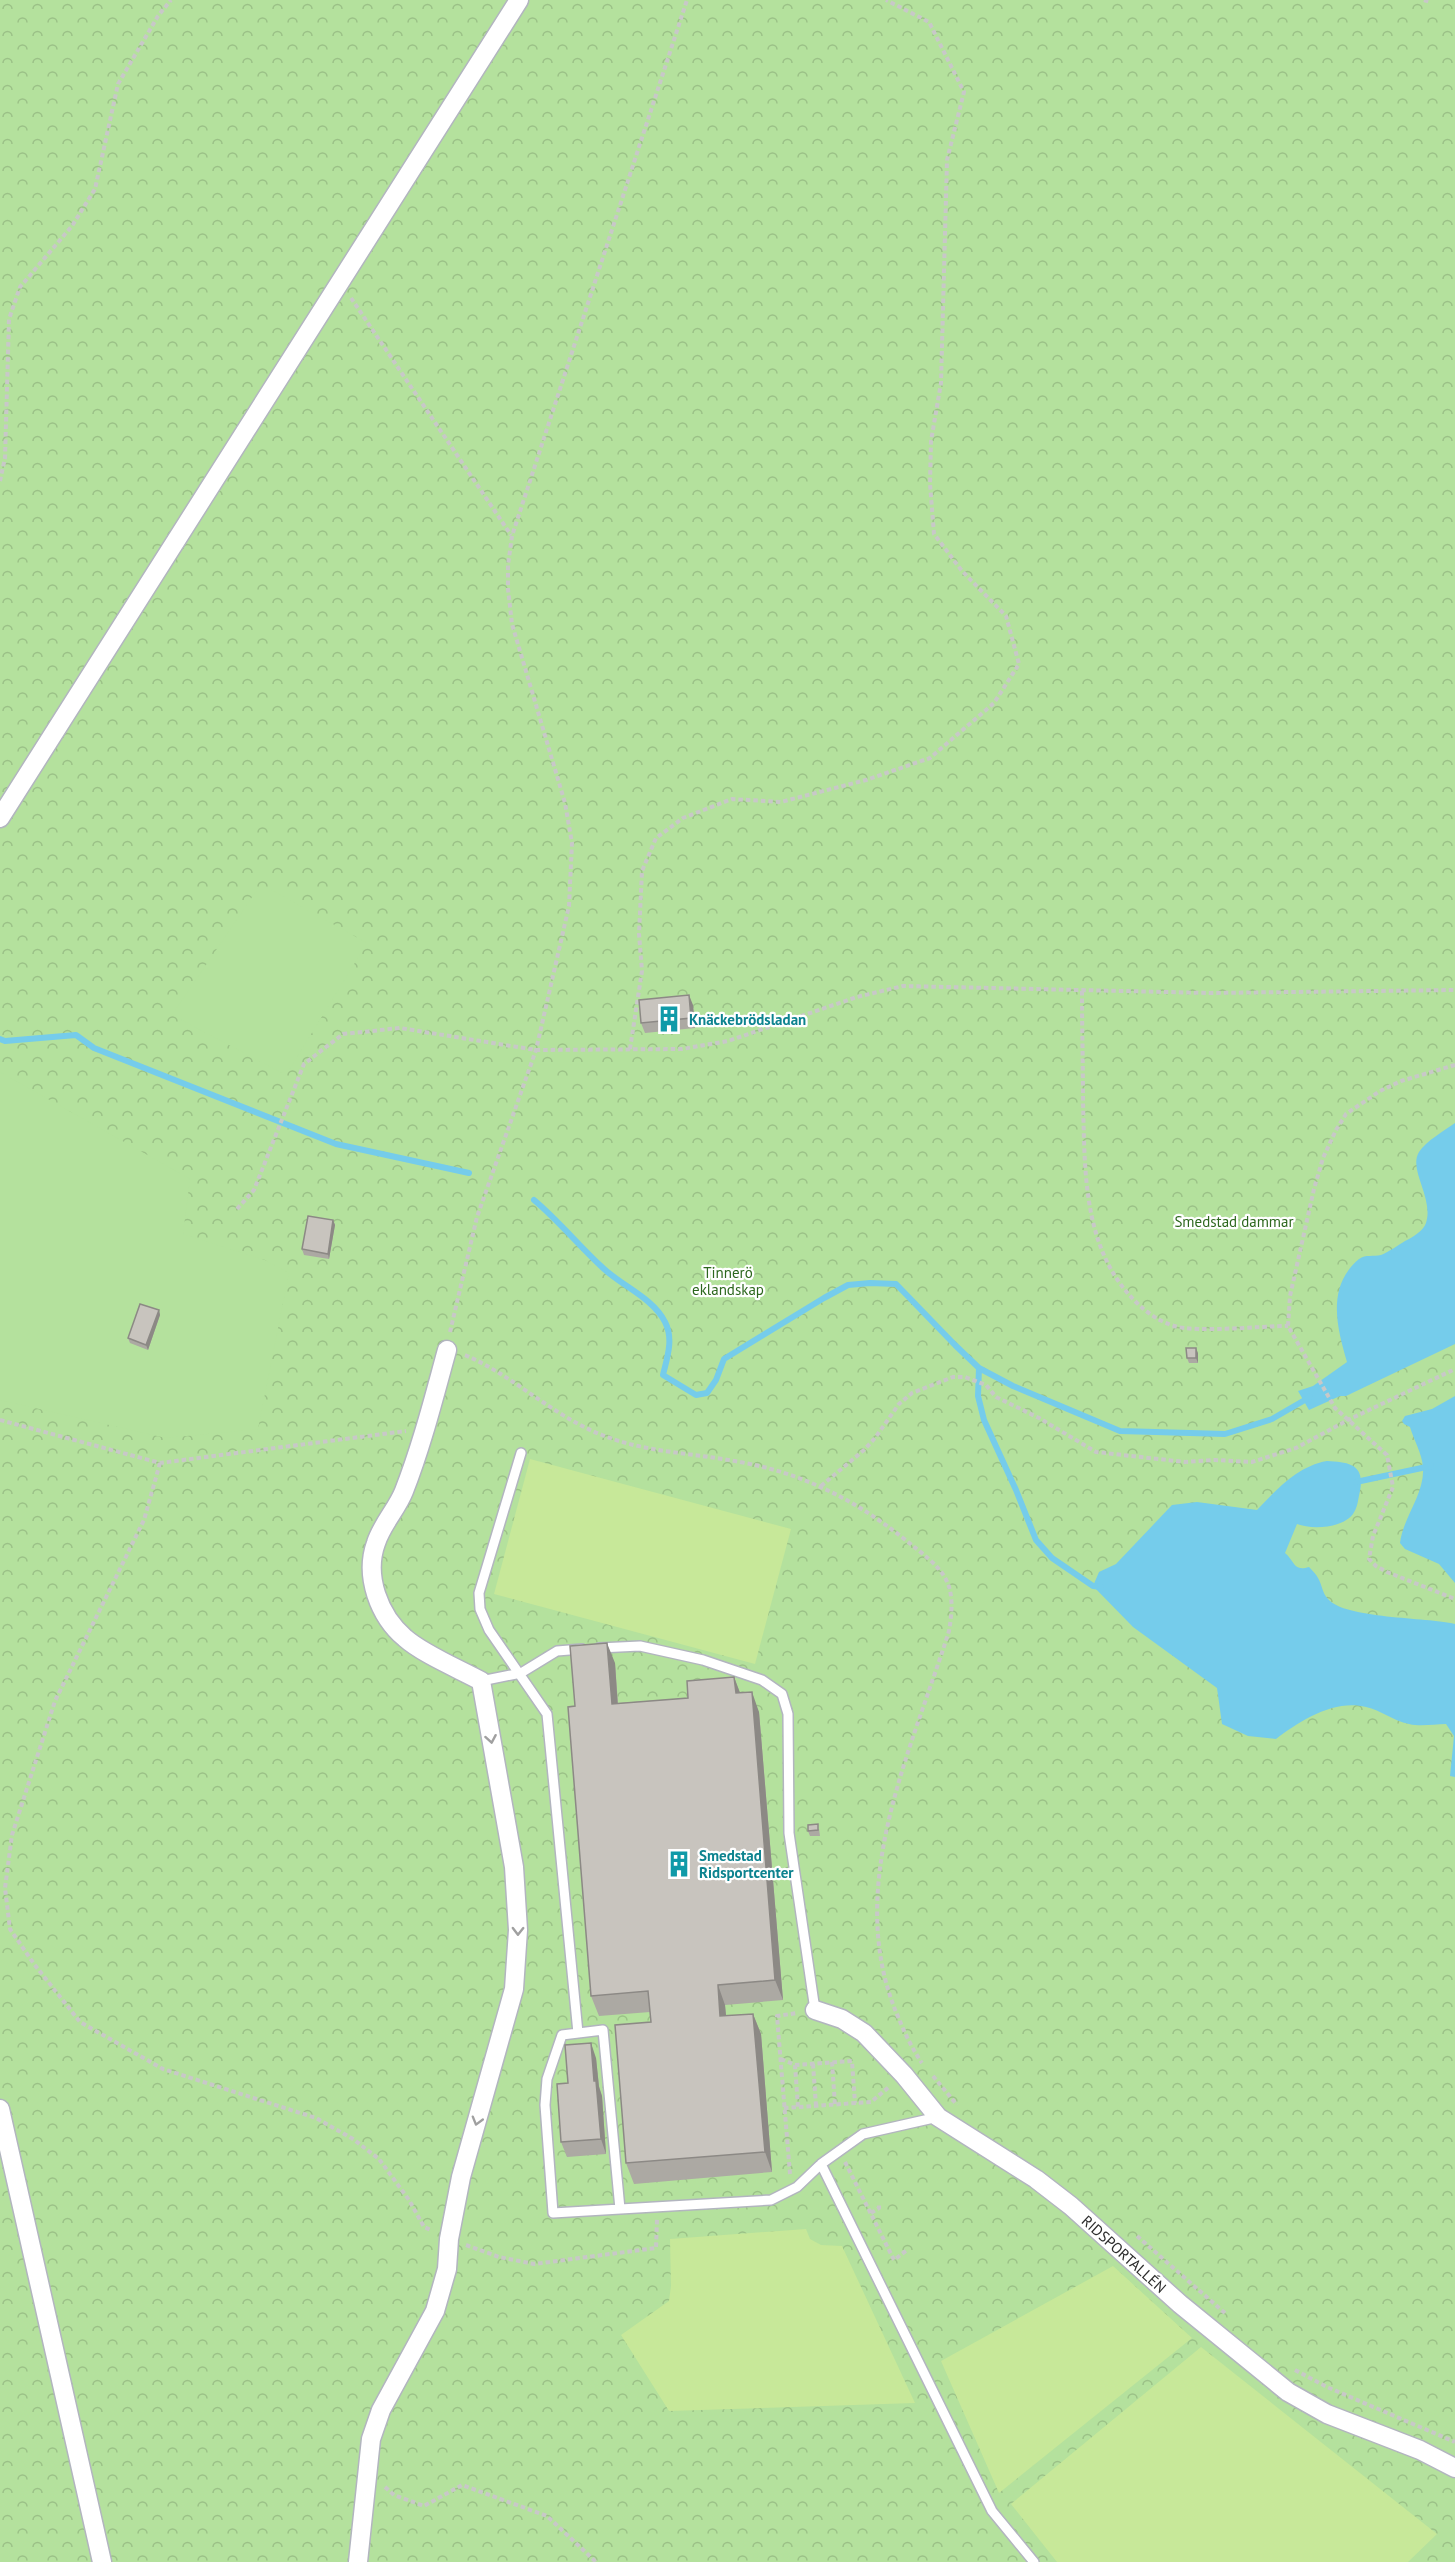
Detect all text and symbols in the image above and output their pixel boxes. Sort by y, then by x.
building icon: Knäckebrödsladan [654,1004,684,1034]
place label: Knäckebrödsladan [689,1010,806,1029]
park label: Smedstad dammar [1174,1212,1294,1231]
park label: Tinnerö eklandskap [692,1263,764,1299]
one-way arrow [484,1733,497,1743]
place label: Smedstad Ridsportcenter [699,1846,794,1882]
building icon: Smedstad Ridsportcenter [664,1849,694,1879]
one-way arrow [511,1927,524,1936]
one-way arrow [472,2115,484,2126]
street label: RIDSPORTALLÉN [1078,2211,1170,2297]

